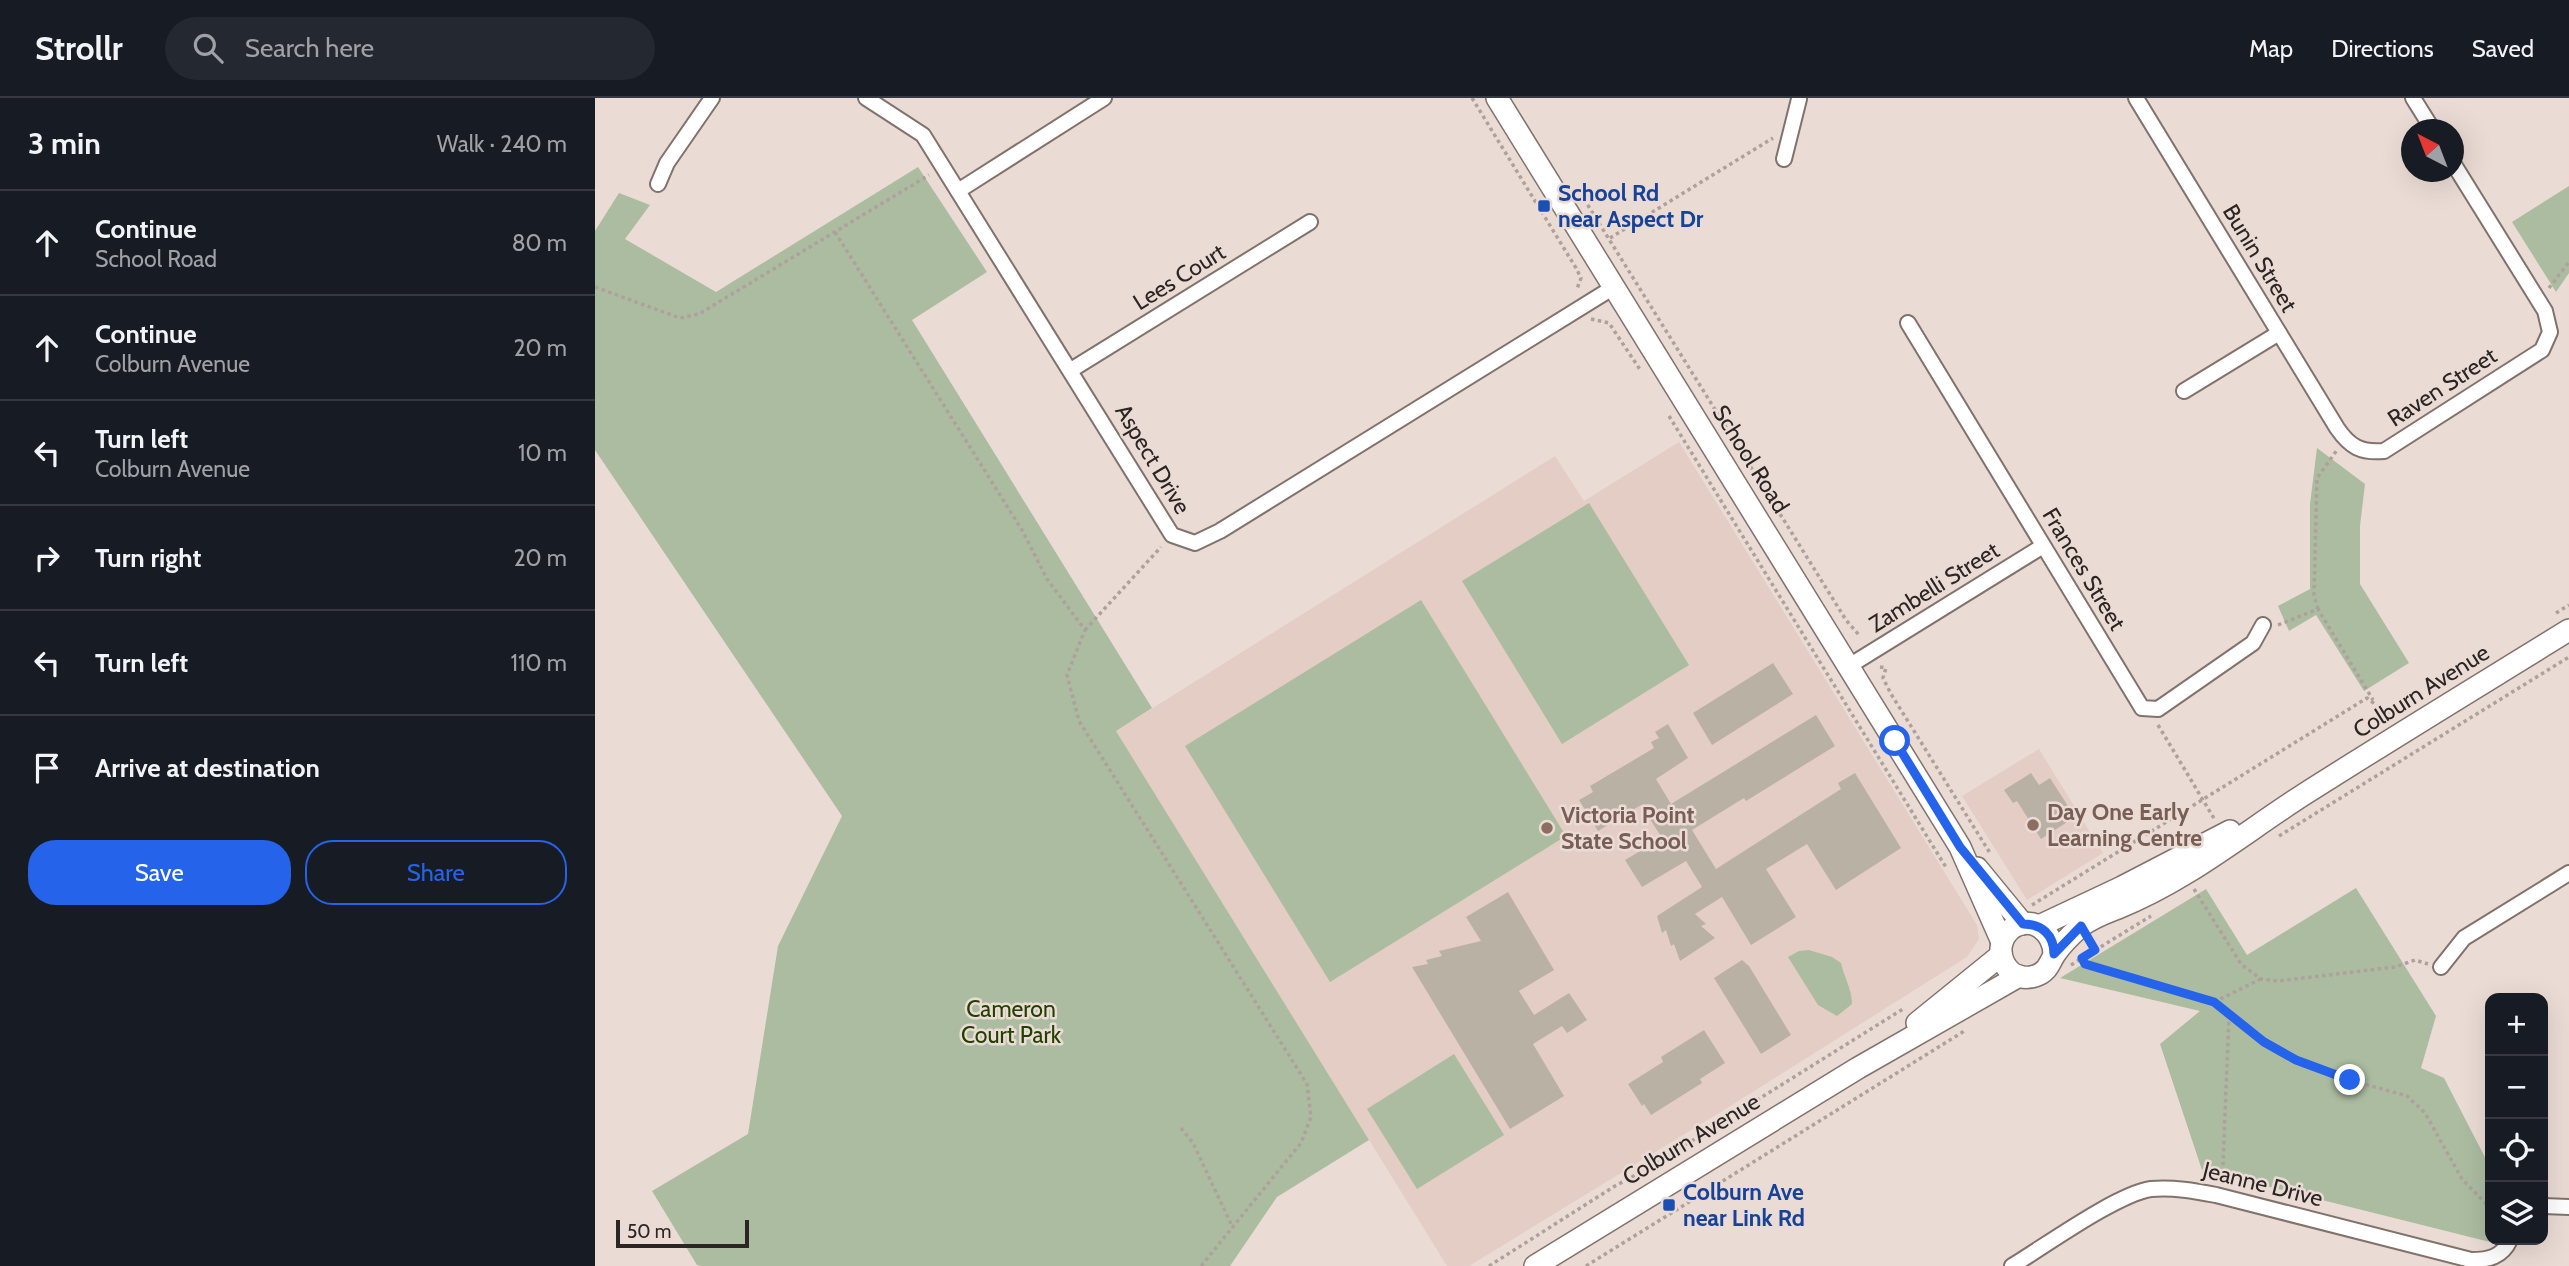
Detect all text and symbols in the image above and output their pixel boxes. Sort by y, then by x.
search box [165,17,655,80]
text: Strollr [35,28,123,68]
icon: search [189,29,227,67]
text: Search here [245,32,374,64]
text: Map [2249,34,2293,63]
text: Directions [2331,34,2434,63]
text: Saved [2472,34,2534,63]
north arrow [2401,119,2464,182]
text: 3 min [28,125,101,162]
text: Walk · 240 m [437,130,567,158]
place label: School Rd near Aspect Dr [1558,179,1704,233]
marker: School Rd near Aspect Dr [1536,198,1552,214]
street label: Bunin Street [2217,199,2303,317]
text: Continue [95,213,197,245]
icon: ahead [28,224,66,262]
text: 80 m [512,229,567,257]
street label: Lees Court [1128,238,1230,316]
text: School Road [95,245,217,273]
text: Continue [95,318,197,350]
icon: ahead [28,329,66,367]
text: 20 m [514,334,567,362]
street label: Raven Street [2382,341,2502,433]
text: Colburn Avenue [95,350,250,378]
street label: Aspect Drive [1109,399,1197,519]
street label: School Road [1707,400,1795,518]
text: Turn left [95,423,188,455]
icon: left [28,434,66,472]
text: 10 m [518,439,567,467]
text: Colburn Avenue [95,455,250,483]
street label: Frances Street [2036,503,2132,636]
street label: Zambelli Street [1864,536,2004,638]
icon: right [28,539,66,577]
text: Turn right [95,542,201,574]
text: 20 m [514,544,567,572]
street label: Colburn Avenue [2348,638,2494,744]
icon: left [28,644,66,682]
text: Turn left [95,647,188,679]
text: 110 m [511,649,567,677]
route start [1879,725,1910,756]
icon: arrive [28,749,66,787]
text: Arrive at destination [95,752,320,784]
place label: Day One Early Learning Centre [2047,798,2202,852]
place label: Victoria Point State School [1561,801,1694,855]
marker: Day One Early Learning Centre [2025,817,2041,833]
marker: Victoria Point State School [1539,820,1555,836]
button: Save [28,840,291,905]
button: Share [305,840,567,905]
map controls [2485,993,2548,1245]
button: + [2485,993,2548,1056]
park label: Cameron Court Park [961,995,1062,1049]
button: − [2485,1056,2548,1119]
route end [2334,1064,2365,1095]
street label: Colburn Avenue [1617,1087,1765,1191]
button: locate [2485,1119,2548,1182]
street label: Jeanne Drive [2199,1155,2326,1212]
place label: Colburn Ave near Link Rd [1683,1178,1805,1232]
button: layers [2485,1182,2548,1245]
marker: Colburn Ave near Link Rd [1661,1197,1677,1213]
scale bar [616,1217,749,1249]
text: 50 m [627,1220,671,1243]

